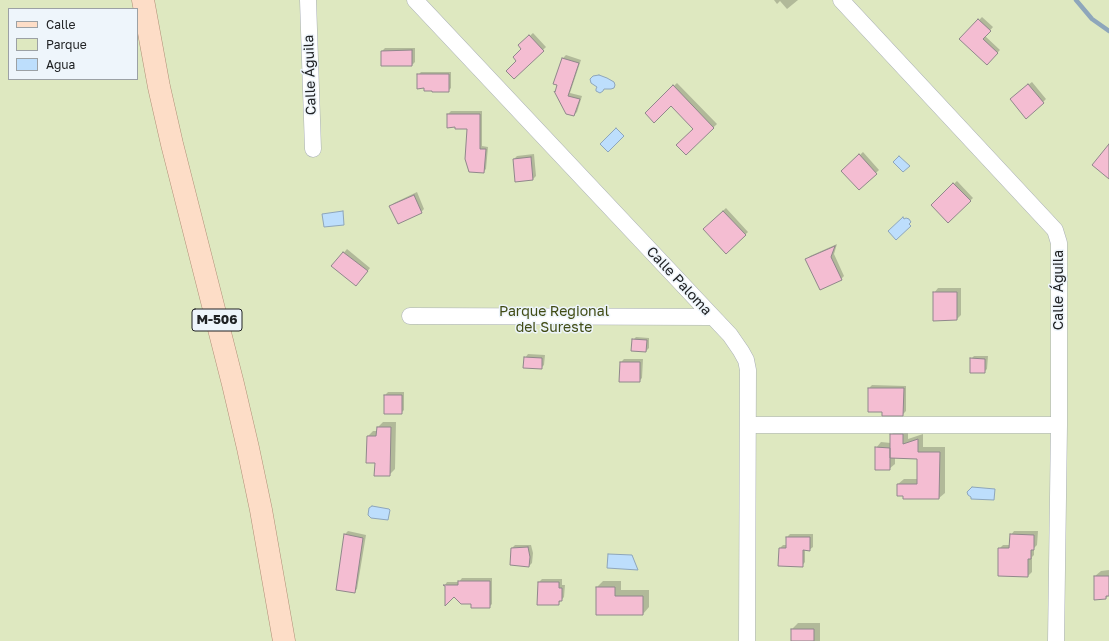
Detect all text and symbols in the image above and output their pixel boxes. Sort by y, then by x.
legend [8,8,138,80]
text: Calle [46,17,75,32]
street label: Calle Águila [300,35,320,115]
text: Parque [46,37,87,52]
text: Agua [46,57,75,72]
street label: Calle Paloma [643,243,715,319]
street label: Calle Águila [1051,250,1067,330]
park label: Parque Regional del Sureste [499,304,609,336]
road number: M-506 [192,309,242,331]

